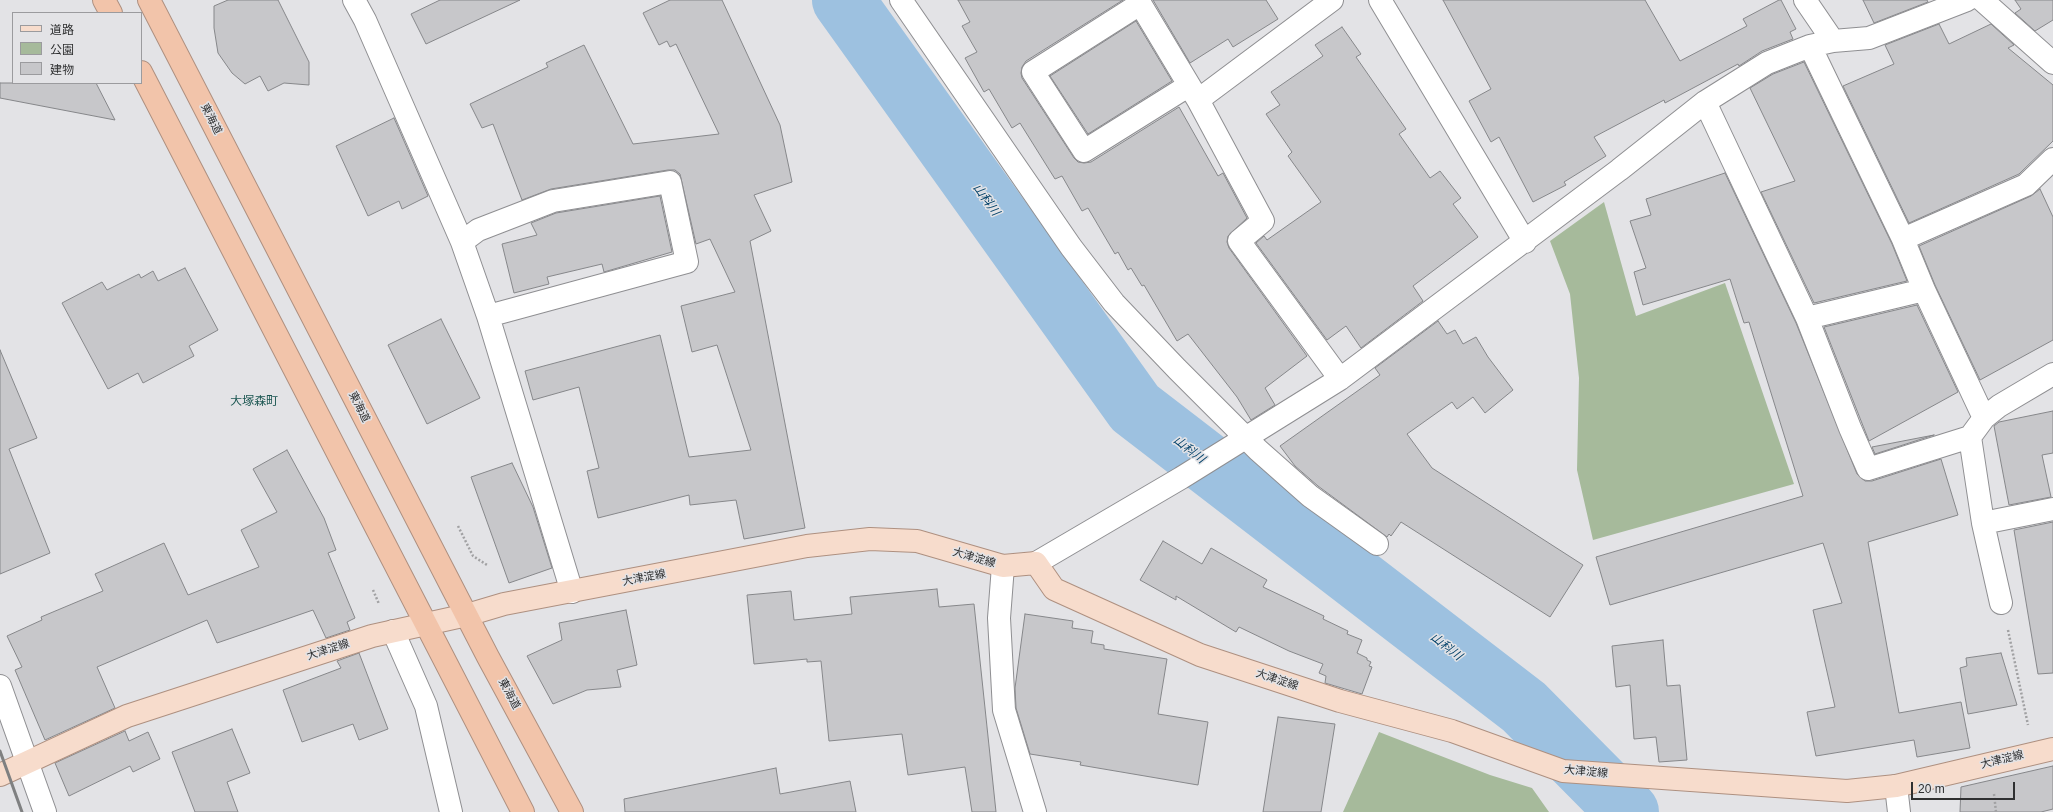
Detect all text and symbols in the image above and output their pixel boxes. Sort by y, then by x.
legend [12,12,142,84]
text: 道路 [50,23,74,37]
text: 公園 [50,43,74,57]
text: 建物 [50,63,74,77]
street label: 東海道 [198,101,224,137]
water label: 山科川 [970,181,1002,219]
street label: 東海道 [346,389,372,425]
district label: 大塚森町 [230,395,278,409]
water label: 山科川 [1170,433,1208,467]
street label: 大津淀線 [951,546,997,570]
street label: 大津淀線 [621,567,667,589]
water label: 山科川 [1427,630,1465,664]
street label: 大津淀線 [305,637,351,663]
street label: 大津淀線 [1254,667,1300,693]
street label: 東海道 [495,676,523,712]
street label: 大津淀線 [1979,748,2025,772]
street label: 大津淀線 [1564,764,1608,780]
scale bar [1913,774,2017,800]
text: 20 m [1918,782,1945,796]

